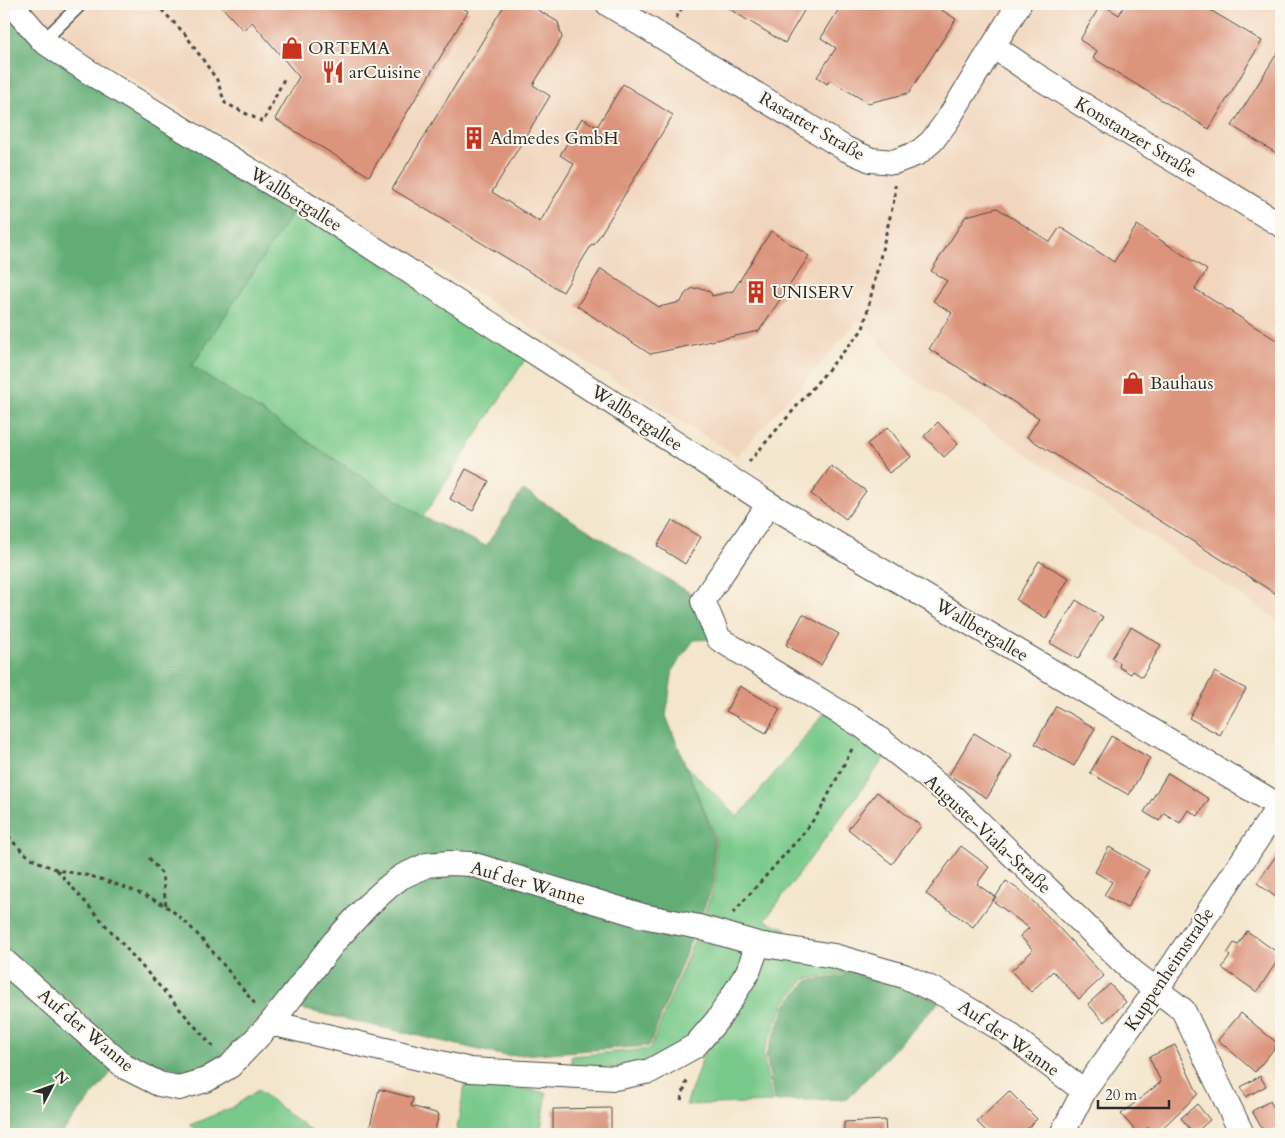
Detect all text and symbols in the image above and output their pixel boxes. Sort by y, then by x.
shop icon: ORTEMA [279,35,305,61]
place label: ORTEMA [308,36,390,61]
restaurant icon: arCuisine [320,59,346,85]
place label: arCuisine [349,60,422,85]
street label: Rastatter Straße [754,86,869,167]
street label: Konstanzer Straße [1070,91,1202,184]
building icon: Admedes GmbH [461,125,487,151]
place label: Admedes GmbH [490,126,619,151]
street label: Wallbergallee [244,161,347,238]
building icon: UNISERV [743,279,769,305]
place label: UNISERV [772,280,855,305]
shop icon: Bauhaus [1120,370,1146,396]
place label: Bauhaus [1150,371,1213,396]
street label: Wallbergallee [585,379,687,457]
street label: Wallbergallee [930,592,1033,668]
street label: Auguste-Viala-Straße [919,769,1057,900]
street label: Auf der Wanne [467,855,588,912]
street label: Kuppenheimstraße [1119,903,1220,1036]
street label: Auf der Wanne [32,983,139,1078]
street label: Auf der Wanne [953,994,1064,1083]
north arrow [28,1060,78,1110]
text: N [50,1067,73,1089]
scale bar [1098,1078,1169,1110]
text: 20 m [1105,1085,1137,1105]

